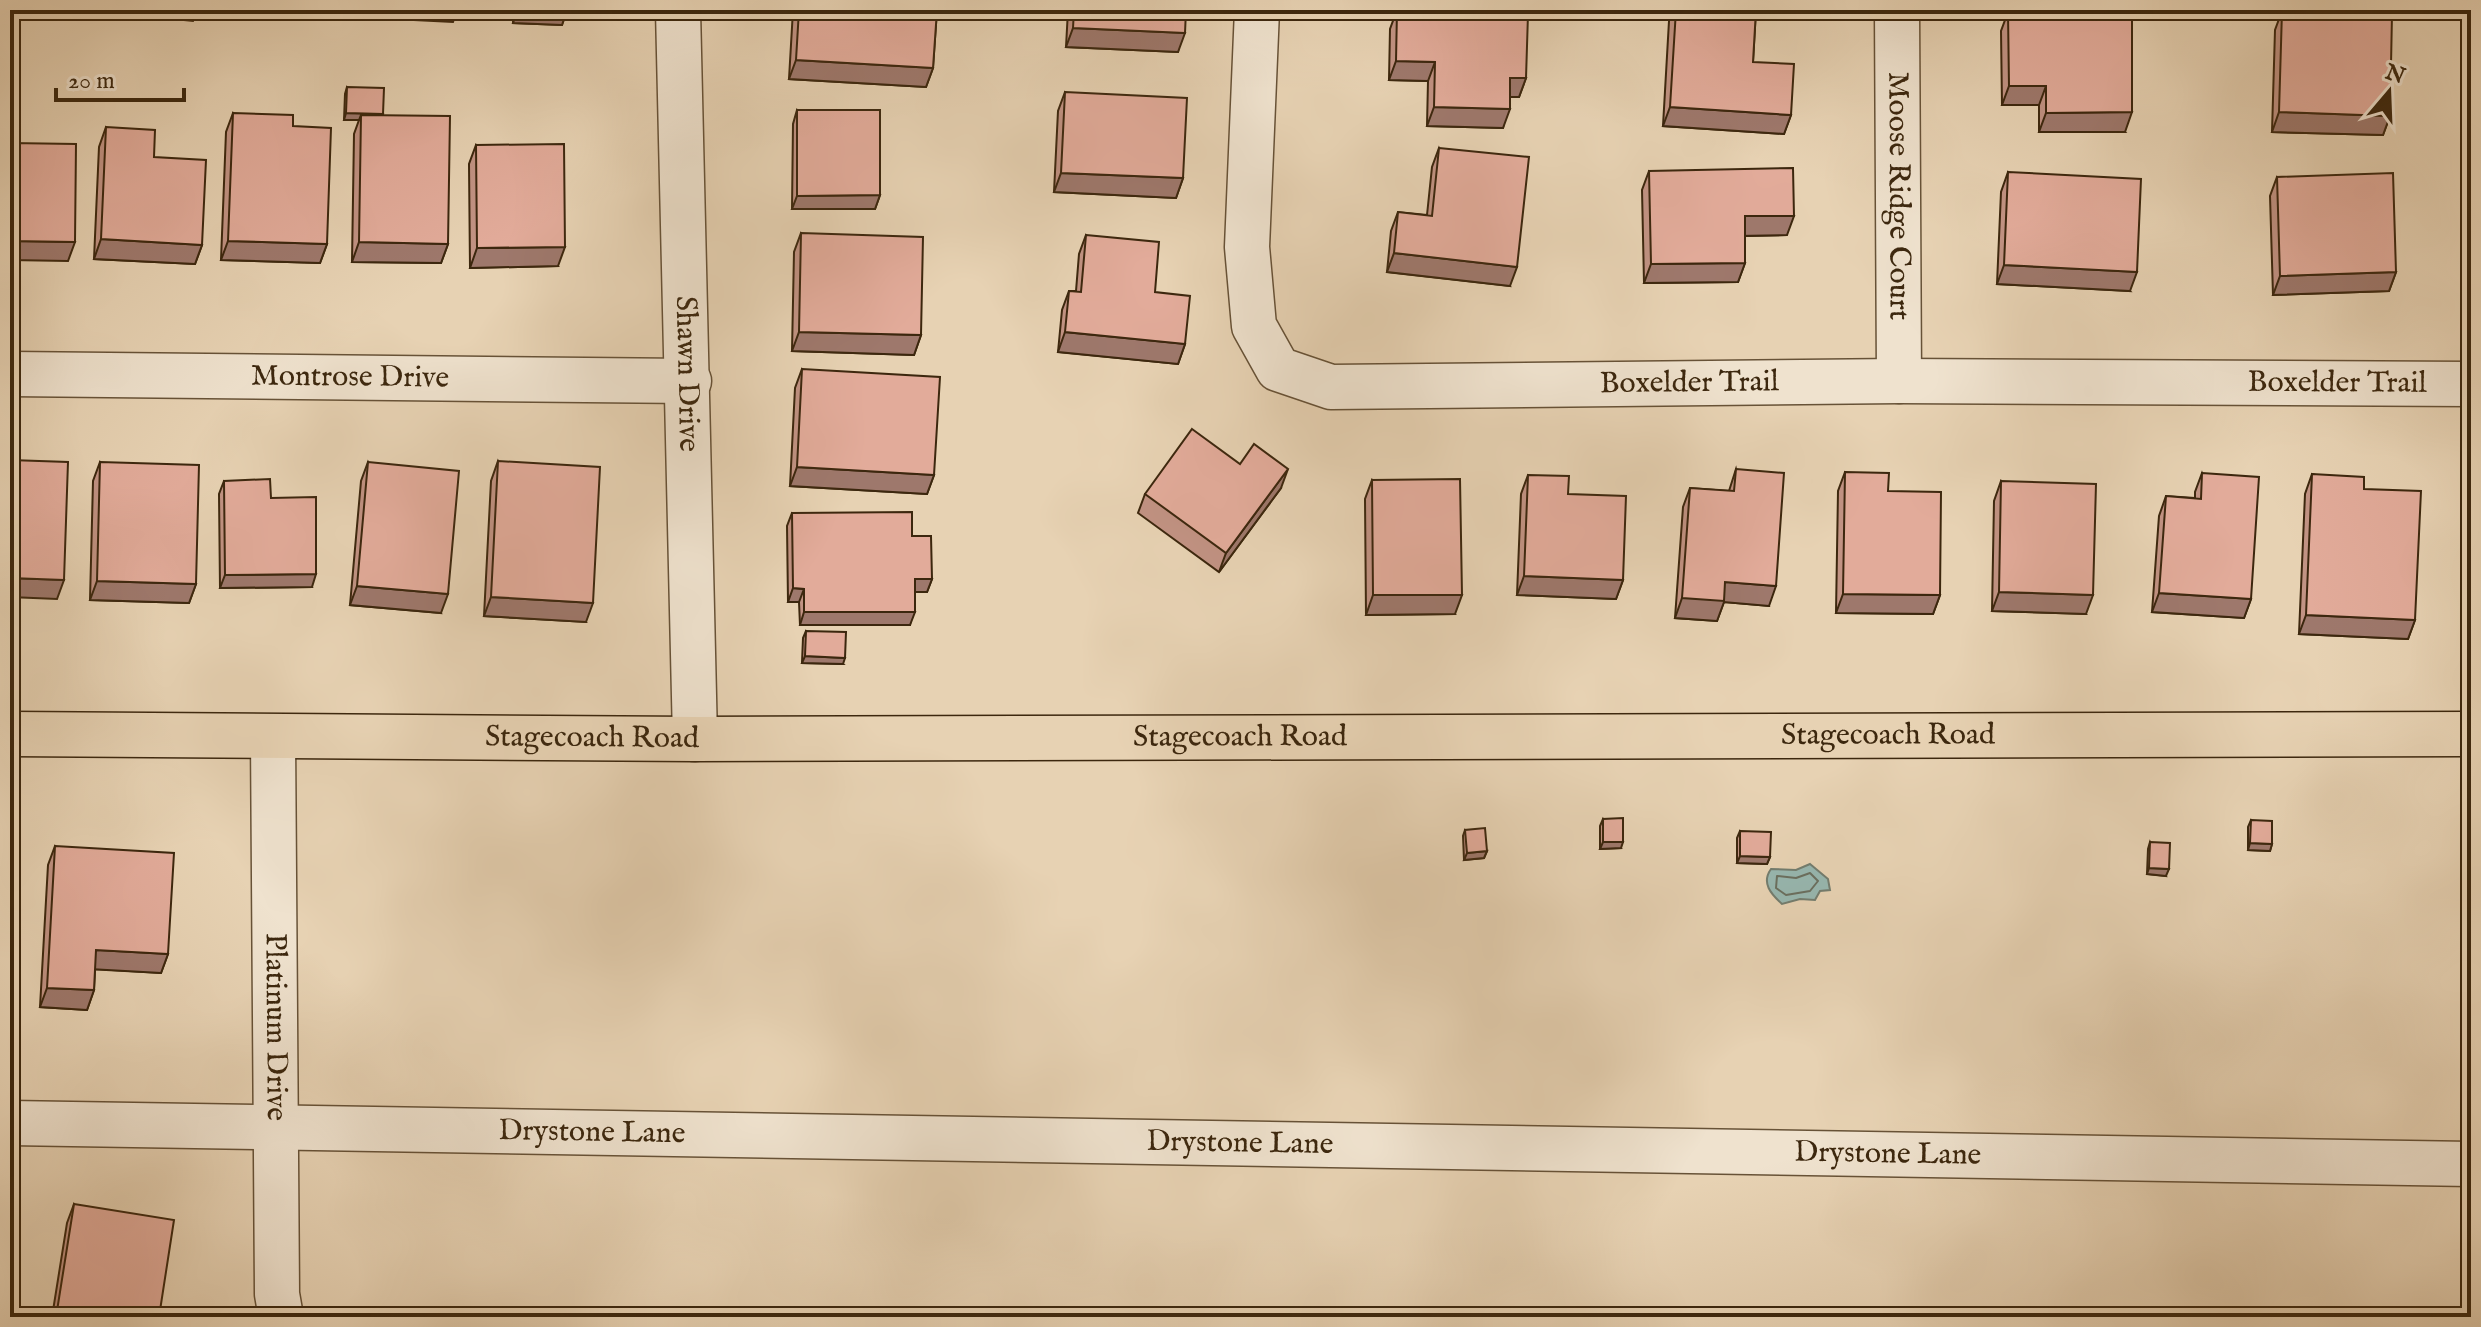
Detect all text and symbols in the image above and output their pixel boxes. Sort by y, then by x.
scale bar [56,52,184,102]
north arrow [2349,52,2429,132]
text: N [2380,58,2408,91]
text: 20 m [68,66,115,97]
street label: Moose Ridge Court [1878,72,1918,320]
street label: Shawn Drive [666,295,707,452]
street label: Montrose Drive [251,357,449,398]
street label: Boxelder Trail [1599,363,1780,403]
street label: Boxelder Trail [2248,364,2428,403]
street label: Stagecoach Road [1781,716,1996,755]
street label: Stagecoach Road [485,718,700,758]
street label: Stagecoach Road [1133,718,1348,757]
street label: Platinum Drive [255,933,295,1121]
street label: Drystone Lane [498,1112,686,1153]
street label: Drystone Lane [1146,1123,1334,1164]
street label: Drystone Lane [1794,1134,1982,1175]

